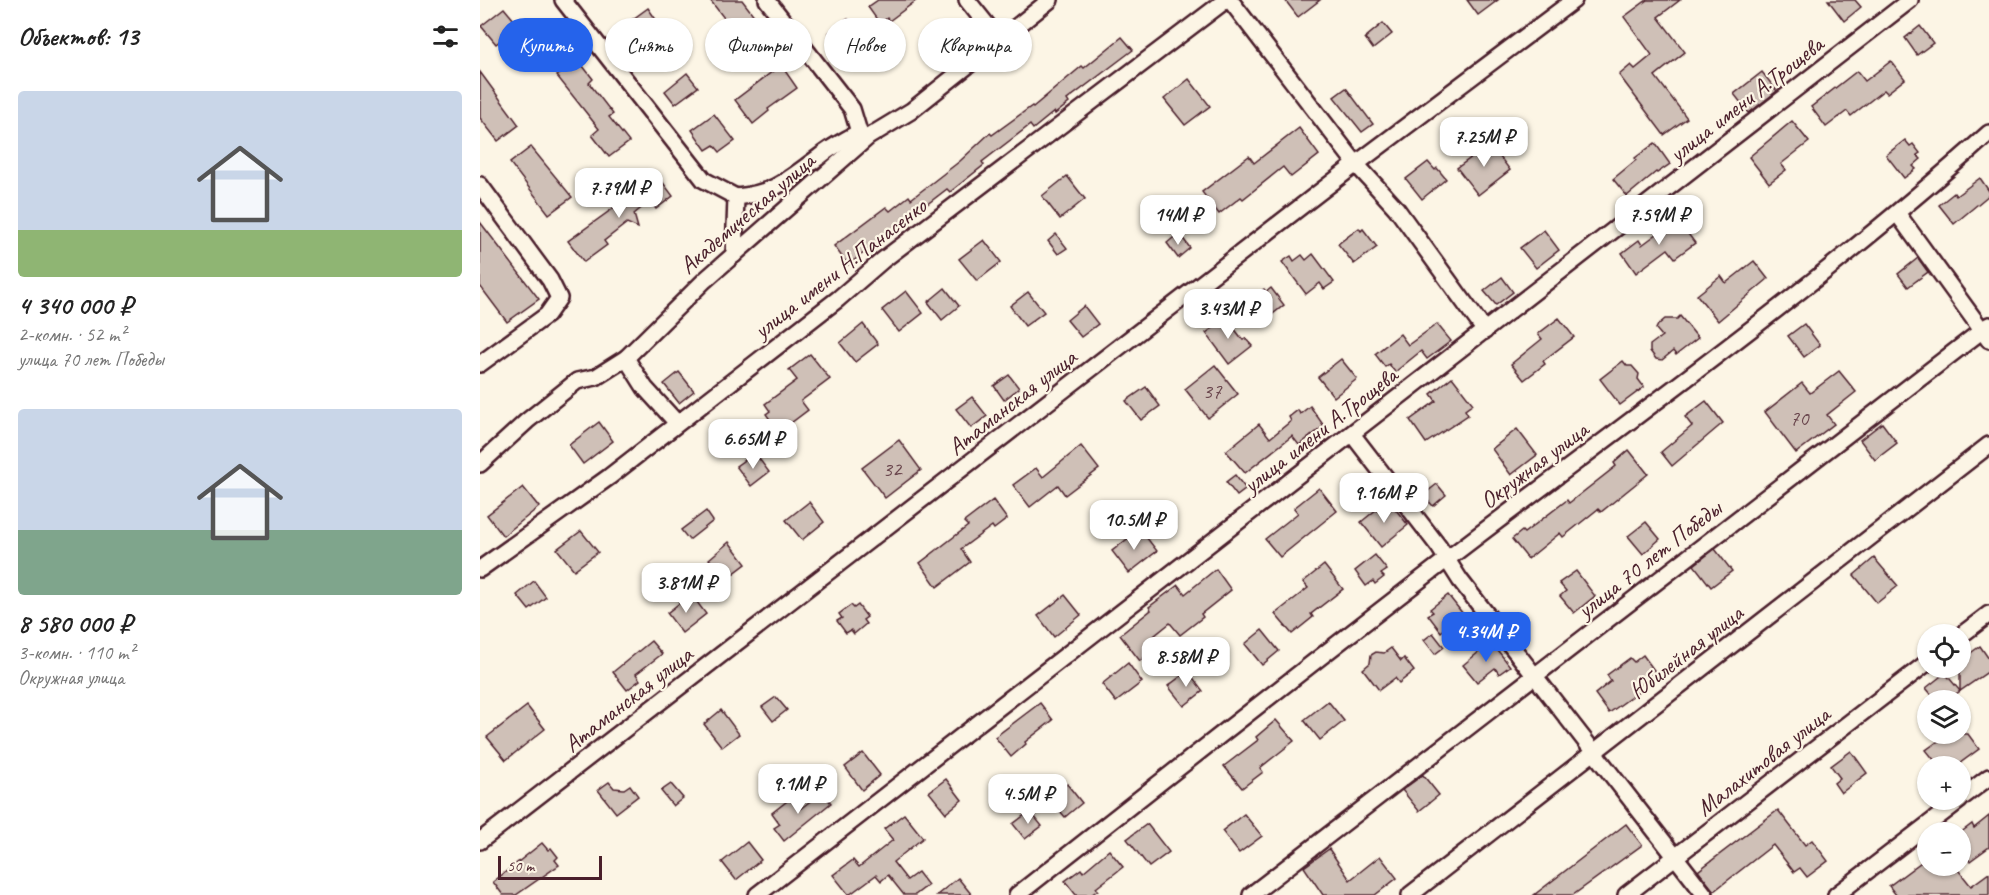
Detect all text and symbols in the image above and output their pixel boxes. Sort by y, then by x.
chip: Купить [498,18,593,72]
chip: Снять [605,18,693,72]
chip: Фильтры [705,18,812,72]
chip: Новое [824,18,906,72]
chip: Квартира [918,18,1032,72]
text: Объектов: 13 [18,20,138,53]
icon: filters [429,20,462,53]
street label: улица имени А.Трощева [1661,28,1831,170]
pin: 7.25M ₽ [1429,117,1539,168]
text: 7.25M ₽ [1454,124,1514,149]
icon: home [186,130,294,238]
street label: Академическая улица [673,144,823,280]
pin: 7.79M ₽ [564,168,674,219]
text: 7.79M ₽ [589,175,649,200]
street label: улица имени Н.Панасенко [746,190,934,346]
pin: 14M ₽ [1136,195,1220,246]
pin: 7.59M ₽ [1604,195,1714,246]
text: 14M ₽ [1154,202,1202,227]
text: 7.59M ₽ [1629,202,1689,227]
text: 4 340 000 ₽ [18,289,132,322]
pin: 3.43M ₽ [1173,289,1283,340]
text: 3.43M ₽ [1198,296,1258,321]
text: 2-комн. · 52 m² [18,322,126,347]
street label: Атаманская улица [941,341,1084,462]
text: улица 70 лет Победы [18,347,164,372]
street label: улица имени А.Трощева [1235,359,1405,501]
house number: 37 [1203,378,1223,404]
house number: 70 [1790,405,1810,431]
street label: Окружная улица [1474,413,1596,515]
pin: 6.65M ₽ [698,419,808,470]
text: 6.65M ₽ [722,426,784,451]
icon: home [186,448,294,556]
house number: 32 [883,456,903,482]
pin: 9.16M ₽ [1329,473,1439,524]
text: 9.16M ₽ [1354,480,1414,505]
street label: улица 70 лет Победы [1569,492,1729,626]
pin: 10.5M ₽ [1079,500,1189,551]
text: 10.5M ₽ [1104,507,1164,532]
pin: 3.81M ₽ [631,563,741,614]
text: 3.81M ₽ [656,570,716,595]
street label: Юбилейная улица [1623,597,1750,706]
text: 8 580 000 ₽ [18,607,132,640]
pin: 4.34M ₽ [1431,612,1541,663]
text: 4.34M ₽ [1456,619,1516,644]
map controls [1917,624,1971,876]
button: locate [1917,624,1971,678]
pin: 8.58M ₽ [1131,637,1241,688]
street label: Атаманская улица [557,638,700,759]
text: 3-комн. · 110 m² [18,640,135,665]
text: 8.58M ₽ [1156,644,1216,669]
text: Окружная улица [18,665,124,690]
button: layers [1917,690,1971,744]
street label: Малахитовая улица [1690,698,1838,823]
button: + [1917,756,1971,810]
pin: 9.1M ₽ [749,764,847,815]
text: 9.1M ₽ [772,771,824,796]
pin: 4.5M ₽ [979,774,1077,825]
text: 4.5M ₽ [1002,781,1054,806]
button: − [1917,822,1971,876]
scale bar [498,853,602,880]
text: 50 m [507,856,534,876]

